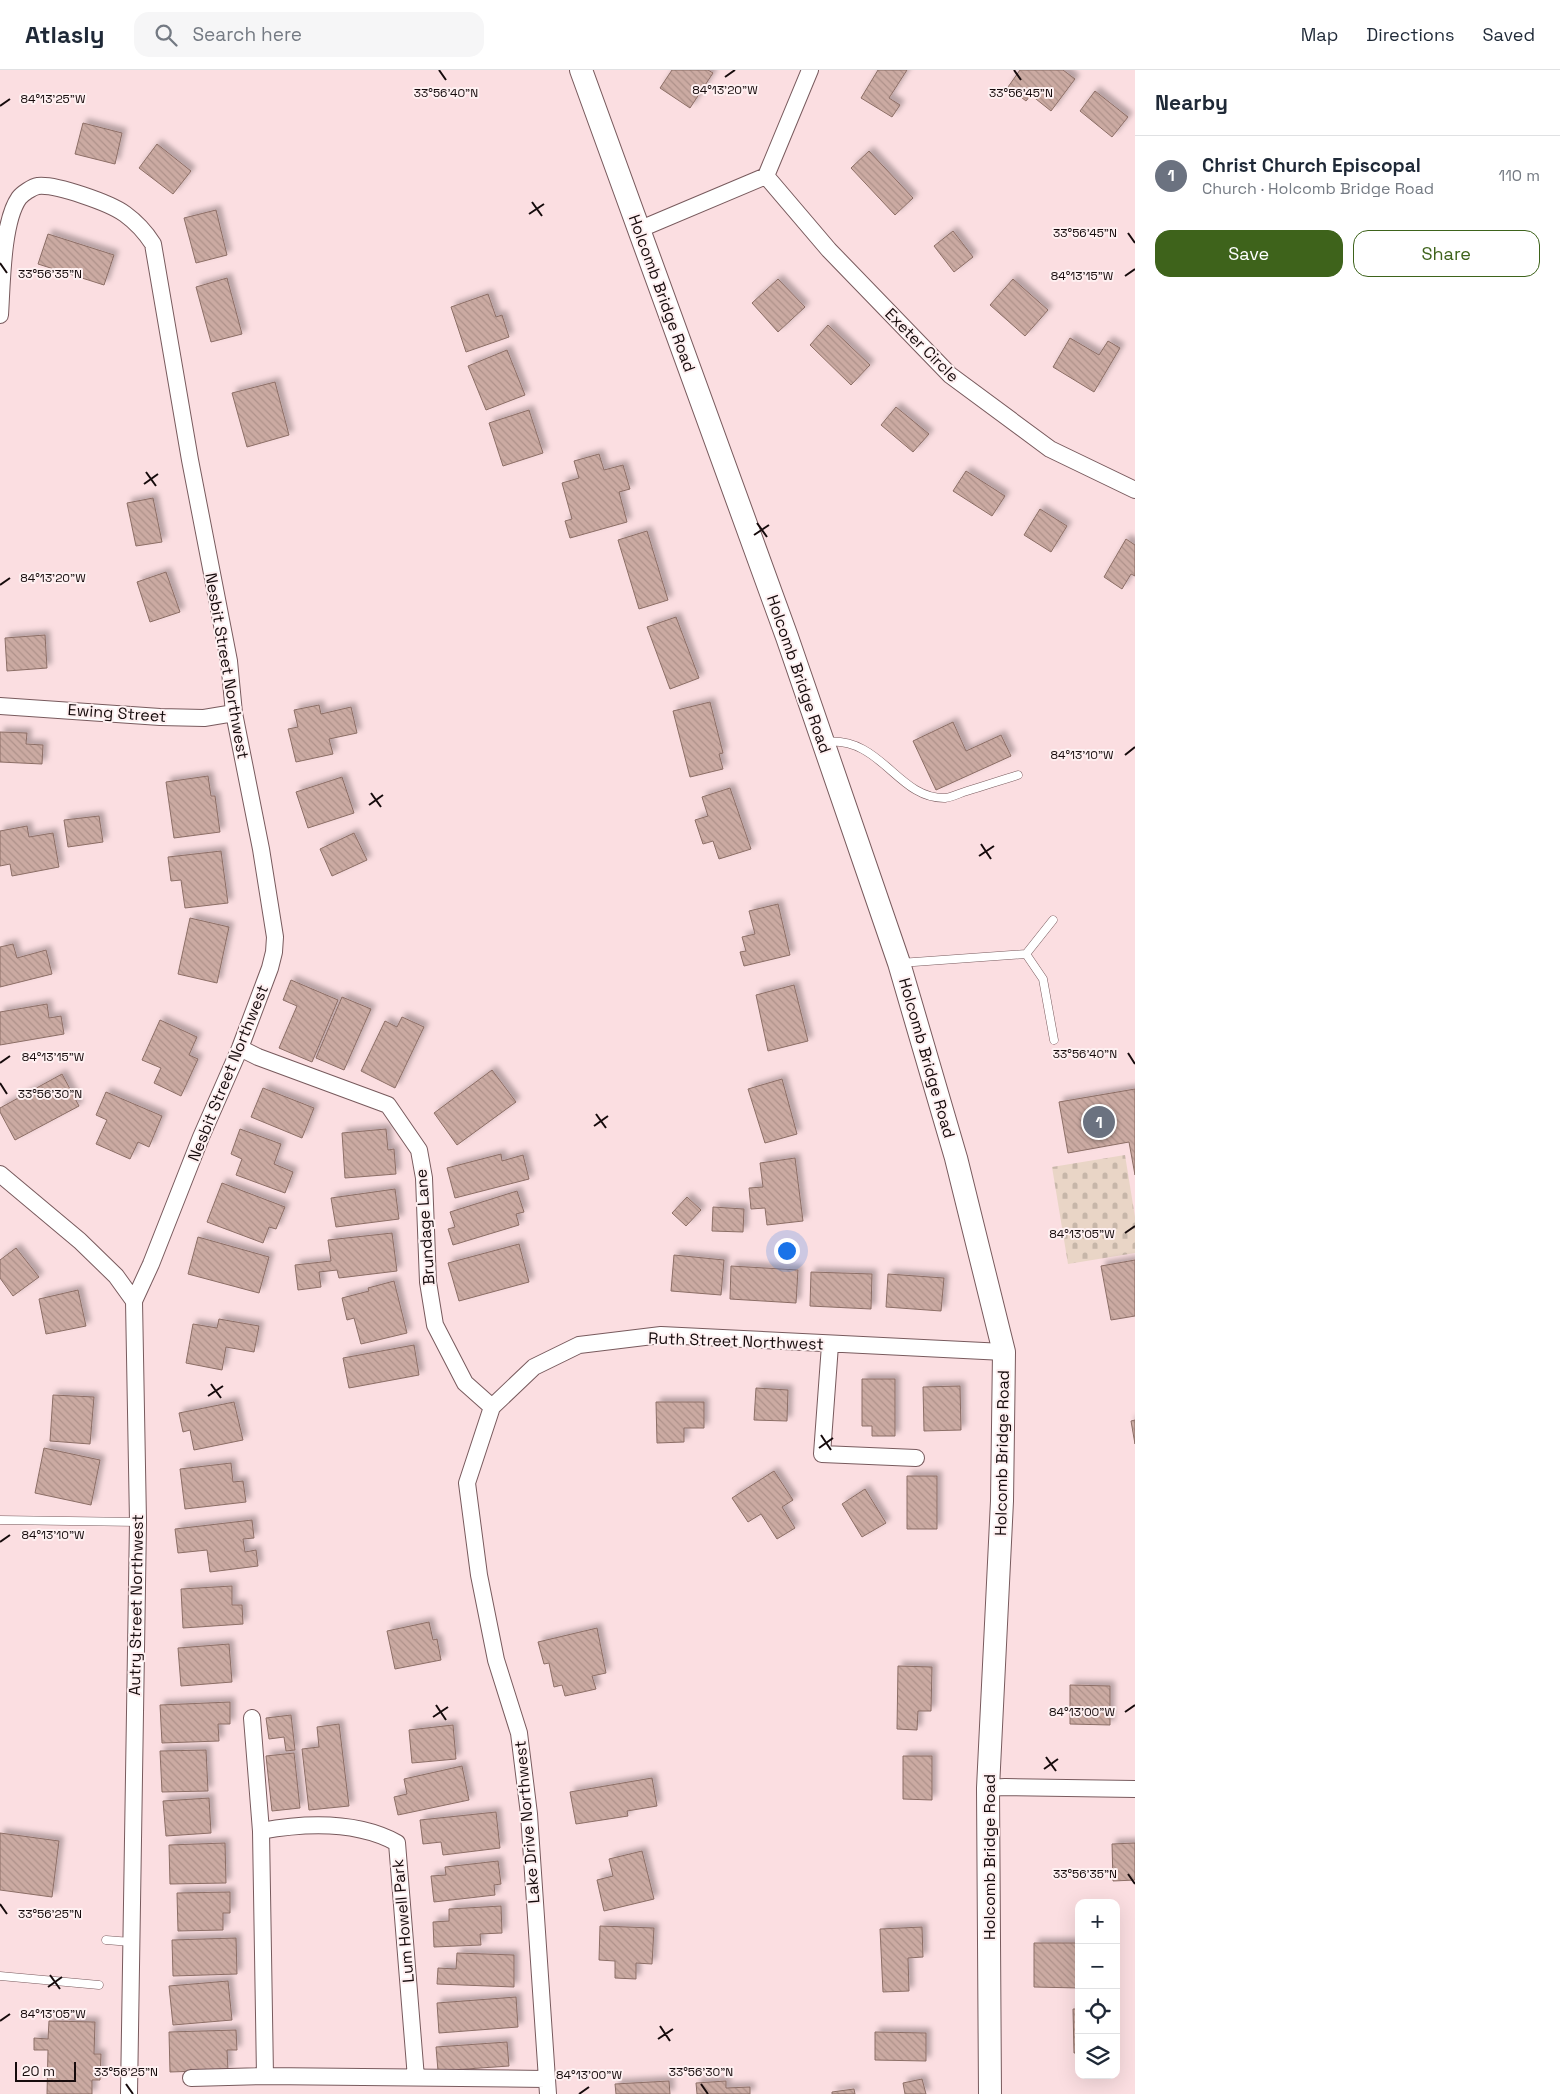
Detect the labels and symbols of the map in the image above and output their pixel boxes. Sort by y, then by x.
text: 84°13'20"W [692,82,758,98]
text: 33°56'40"N [414,85,478,101]
text: 33°56'45"N [989,85,1053,101]
text: 84°13'25"W [21,91,86,107]
street label: Holcomb Bridge Road [624,211,700,375]
text: 33°56'45"N [1053,225,1117,241]
text: 33°56'35"N [18,266,82,282]
text: 84°13'15"W [1051,268,1114,284]
street label: Exeter Circle [880,303,964,387]
text: 84°13'20"W [20,570,86,586]
street label: Nesbit Street Northwest [200,571,254,761]
street label: Holcomb Bridge Road [762,592,836,756]
street label: Ewing Street [67,699,167,727]
text: 84°13'10"W [1050,747,1114,763]
street label: Holcomb Bridge Road [894,975,960,1141]
street label: Nesbit Street Northwest [183,982,273,1164]
text: 33°56'40"N [1053,1046,1117,1062]
text: 84°13'15"W [22,1049,85,1065]
text: 33°56'30"N [18,1086,82,1102]
pin: 1 [1083,1103,1115,1141]
street label: Brundage Lane [410,1168,440,1286]
text: 84°13'05"W [1049,1226,1115,1242]
your location [774,1238,800,1264]
street label: Ruth Street Northwest [648,1327,824,1355]
street label: Holcomb Bridge Road [990,1370,1014,1536]
street label: Autry Street Northwest [124,1514,148,1696]
text: 84°13'10"W [21,1527,85,1543]
text: 84°13'00"W [1049,1704,1115,1720]
street label: Lake Drive Northwest [509,1740,545,1904]
street label: Holcomb Bridge Road [979,1774,1000,1940]
street label: Lum Howell Park [387,1858,419,1984]
text: 33°56'35"N [1053,1866,1117,1882]
text: 33°56'25"N [18,1906,82,1922]
text: 84°13'05"W [20,2006,86,2022]
scale bar [15,2059,76,2082]
text: 33°56'25"N [94,2064,158,2080]
text: 33°56'30"N [669,2064,733,2080]
text: 84°13'00"W [556,2067,622,2083]

